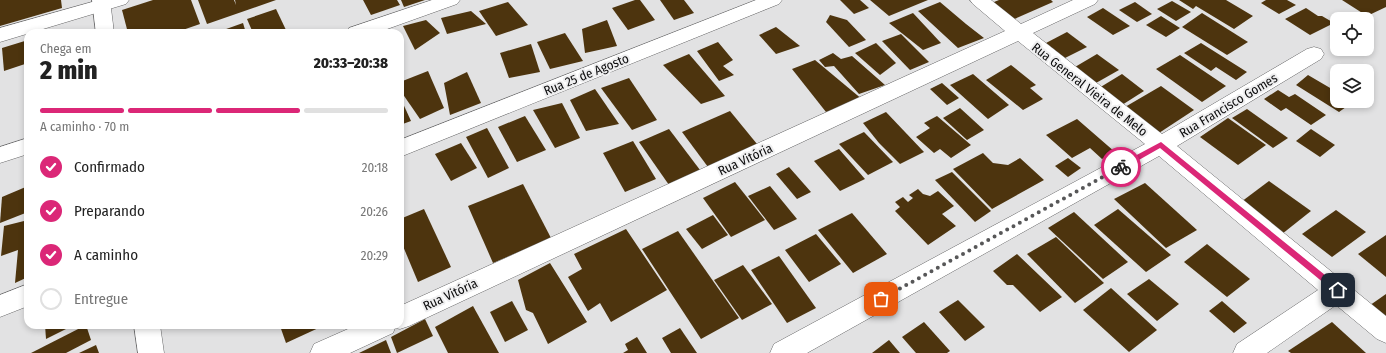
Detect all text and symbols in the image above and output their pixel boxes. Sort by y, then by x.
map controls [1330,12,1374,108]
button: locate [1330,12,1374,56]
street label: Rua General Vieira de Melo [1029,40,1151,139]
text: Chega em [40,41,91,56]
street label: Rua 25 de Agosto [541,50,631,98]
text: 20:33–20:38 [314,54,388,72]
text: 2 min [40,55,98,86]
button: layers [1330,64,1374,108]
street label: Rua Francisco Gomes [1176,70,1280,141]
text: A caminho · 70 m [40,119,129,134]
street label: Rua Vitória [716,140,775,179]
courier [1101,147,1141,187]
icon: check [40,156,62,178]
icon: bike [1110,156,1132,178]
text: Confirmado [74,158,145,176]
text: 20:18 [362,160,388,175]
icon: check [40,200,62,222]
text: Preparando [74,202,145,220]
text: 20:26 [361,204,388,219]
icon: check [40,244,62,266]
text: A caminho [74,246,138,264]
text: 20:29 [361,248,388,263]
pin [1321,273,1355,307]
street label: Rua Vitória [421,275,480,314]
icon: home [1327,279,1349,301]
pin [864,282,898,316]
icon: bag [870,288,892,310]
text: Entregue [74,290,128,308]

